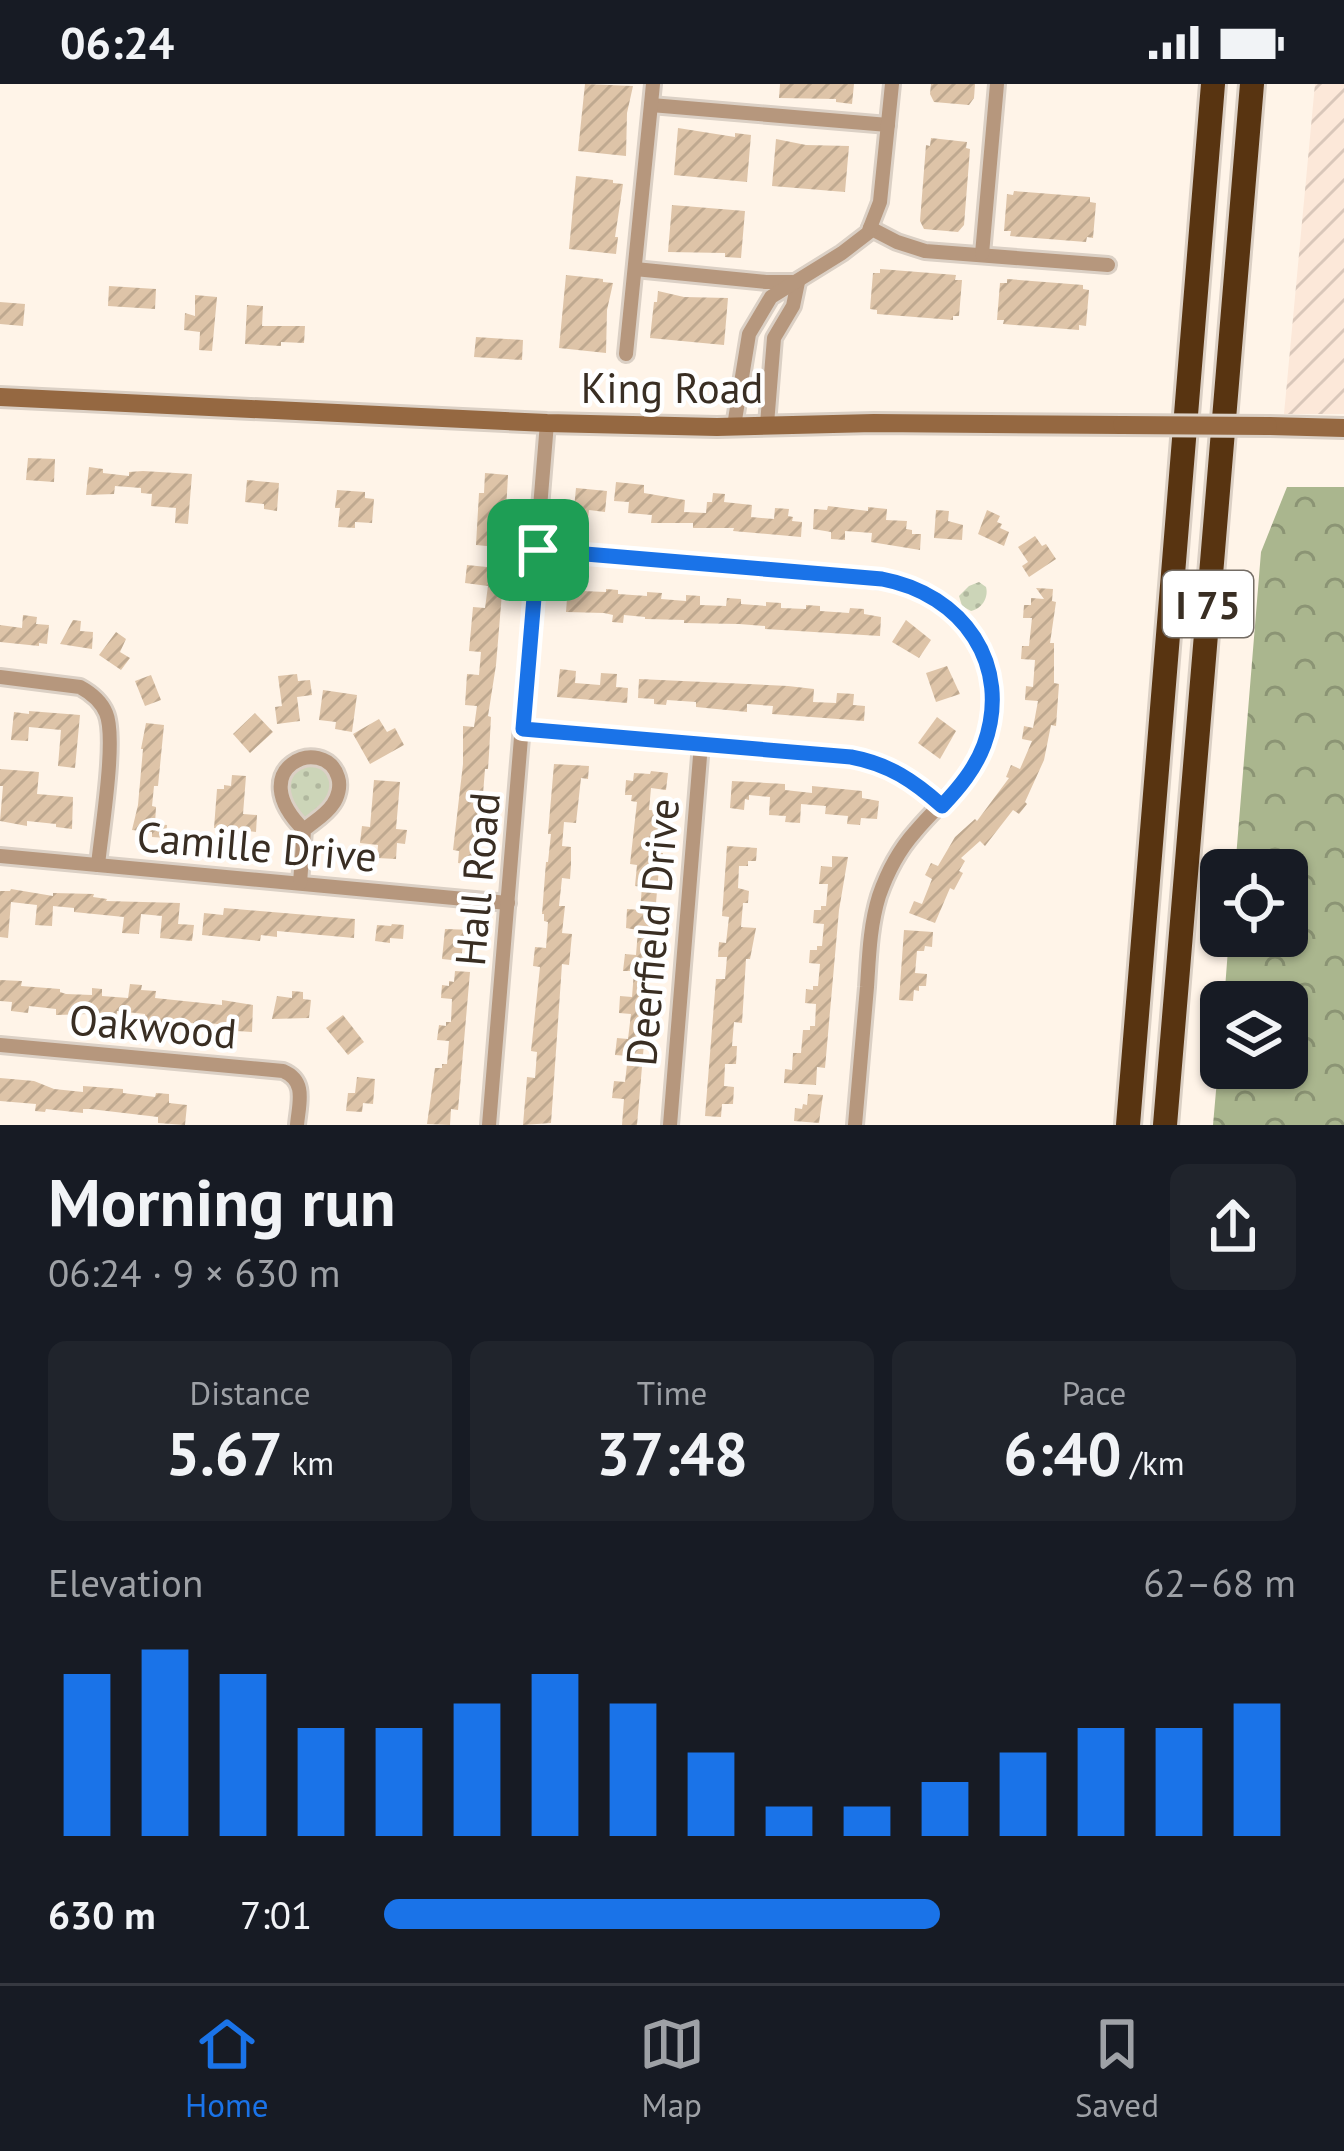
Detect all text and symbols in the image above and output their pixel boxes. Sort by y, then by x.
text: 06:24 [60,13,174,71]
street label: King Road [581,360,763,415]
pin [487,499,589,601]
icon: arrive [505,517,571,583]
road number: I 75 [1163,571,1253,637]
street label: Hall Road [442,790,512,968]
street label: Deerfield Drive [613,796,691,1068]
street label: Camille Drive [135,808,379,884]
map controls [1200,849,1308,1089]
button: locate [1200,849,1308,957]
button: layers [1200,981,1308,1089]
street label: Oakwood [67,991,239,1061]
text: Morning run [48,1159,396,1244]
button: share [1170,1164,1296,1290]
text: 06:24 · 9 × 630 m [48,1247,340,1298]
text: Distance [190,1371,310,1414]
text: Time [637,1371,707,1414]
text: Pace [1062,1371,1126,1414]
text: 5.67 [166,1414,283,1492]
text: 37:48 [596,1414,748,1492]
text: 6:40 [1003,1414,1122,1492]
text: km [283,1441,334,1484]
text: /km [1122,1441,1185,1484]
text: Elevation [48,1557,203,1608]
text: 62–68 m [1143,1557,1296,1608]
text: 630 m [48,1889,156,1940]
text: 7:01 [240,1889,312,1940]
tab: Home [185,2011,269,2126]
tab: Map [639,2011,705,2126]
tab: Saved [1075,2011,1159,2126]

